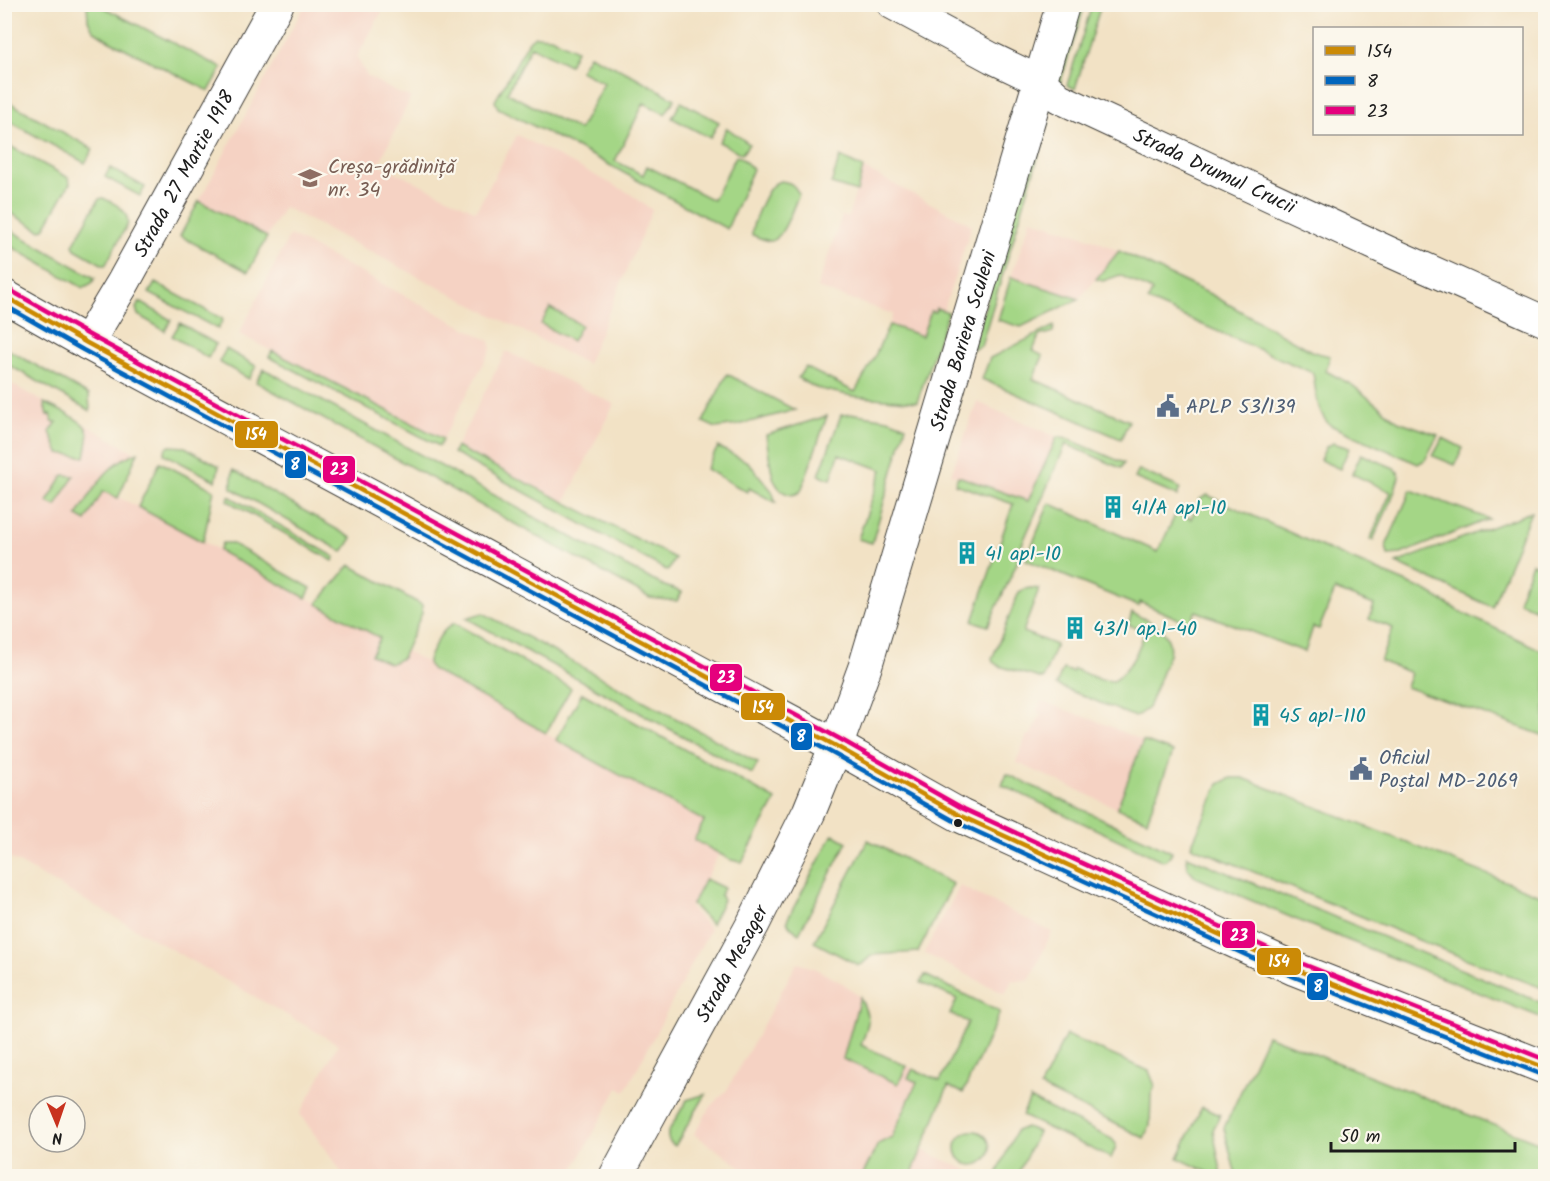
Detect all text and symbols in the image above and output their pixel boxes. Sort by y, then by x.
legend [1313,27,1523,135]
text: 154 [1367,38,1392,67]
text: 8 [1367,68,1378,97]
street label: Strada 27 Martie 1918 [126,84,245,264]
text: 23 [1367,98,1388,127]
street label: Strada Drumul Crucii [1127,121,1301,224]
place label: Creșa-grădiniță nr. 34 [328,152,457,207]
school or university icon: Creșa-grădiniță nr. 34 [297,165,323,191]
street label: Strada Bariera Sculeni [922,246,1007,435]
place label: APLP 53/139 [1186,392,1296,424]
public building icon: APLP 53/139 [1155,393,1181,419]
line badge: 154 [234,420,279,449]
text: 154 [245,423,267,448]
line badge: 8 [284,450,307,479]
text: 8 [290,453,300,478]
line badge: 23 [322,455,356,484]
text: 23 [330,458,348,483]
place label: 41/A ap1-10 [1131,493,1226,525]
building icon: 41/A ap1-10 [1100,494,1126,520]
place label: 41 ap1-10 [985,539,1061,571]
building icon: 41 ap1-10 [954,540,980,566]
place label: 43/1 ap.1-40 [1093,614,1197,646]
building icon: 43/1 ap.1-40 [1062,615,1088,641]
line badge: 23 [709,663,743,692]
text: 23 [717,666,735,691]
line badge: 154 [740,692,786,721]
text: 154 [752,696,774,721]
place label: 45 ap1-110 [1279,701,1366,733]
building icon: 45 ap1-110 [1248,702,1274,728]
line badge: 8 [790,722,813,751]
text: 8 [796,725,806,750]
place label: Oficiul Poștal MD-2069 [1379,743,1518,798]
public building icon: Oficiul Poștal MD-2069 [1348,756,1374,782]
unlabelled marker [952,817,964,829]
street label: Strada Mesager [688,899,779,1029]
line badge: 23 [1221,920,1256,949]
text: 23 [1230,924,1248,949]
line badge: 154 [1256,947,1302,976]
text: 154 [1268,950,1290,975]
line badge: 8 [1306,972,1329,1001]
text: 8 [1313,975,1323,1000]
north arrow [27,1094,87,1154]
scale bar [1331,1115,1516,1153]
text: 50 m [1340,1123,1380,1152]
text: N [52,1125,63,1150]

